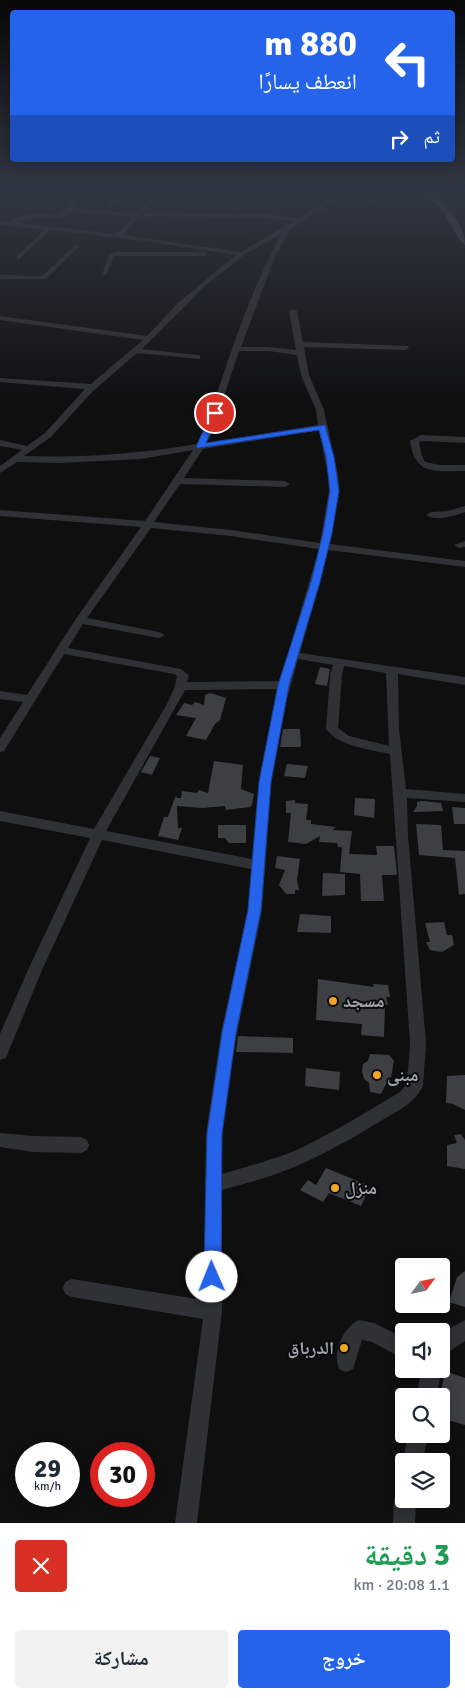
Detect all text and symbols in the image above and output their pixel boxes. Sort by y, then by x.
text: 880 m [264,22,357,65]
icon: left [375,30,440,95]
text: انعطف يسارًا [259,68,357,95]
icon: right [385,125,413,153]
text: ثم [423,125,440,149]
pin [194,392,236,434]
icon: arrive [201,399,229,427]
place label: مسجد [343,990,385,1012]
marker: مسجد [327,995,339,1007]
place label: مبنى [387,1064,418,1086]
marker: مبنى [371,1069,383,1081]
place label: منزل [345,1177,377,1199]
marker: منزل [329,1182,341,1194]
position arrow [185,1250,237,1302]
north arrow [395,1258,450,1312]
map controls [395,1258,450,1508]
button: sound [395,1323,450,1378]
place label: الدرباق [288,1337,334,1359]
marker: الدرباق [338,1342,350,1354]
button: search [395,1388,450,1443]
speed limit sign: 30 [90,1442,155,1507]
text: 29 [34,1453,61,1484]
button: layers [395,1453,450,1508]
text: km/h [34,1479,61,1494]
text: 3 دقيقة [364,1537,450,1574]
button: close [15,1540,67,1592]
text: 1.1 km · 20:08 [353,1575,450,1595]
button: مشاركة [15,1630,228,1688]
button: خروج [238,1630,450,1688]

